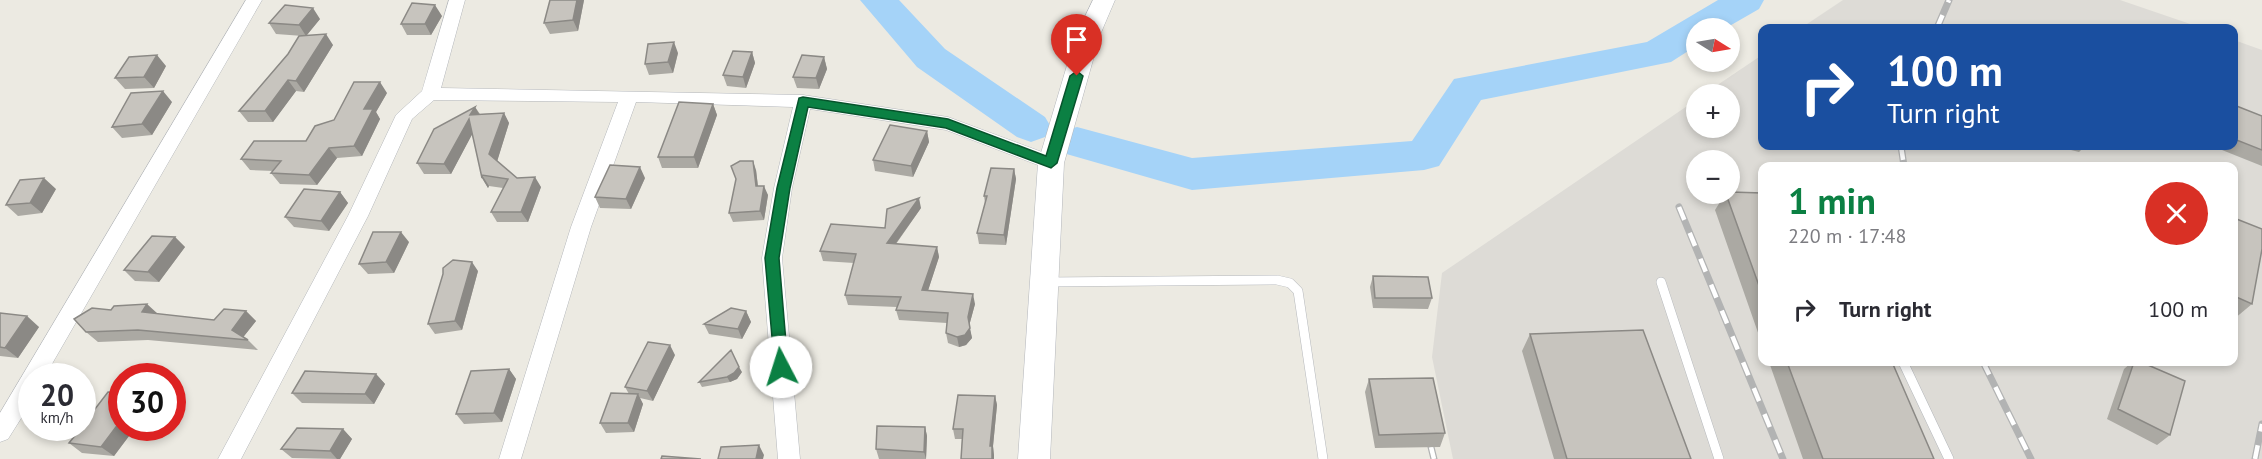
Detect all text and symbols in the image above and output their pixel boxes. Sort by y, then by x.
pin [1051,14,1102,76]
north arrow [1686,18,1740,72]
map controls [1686,18,1740,204]
icon: arrive [1060,23,1093,56]
text: 100 m [1887,43,2003,98]
icon: right [1788,48,1866,126]
button: + [1686,84,1740,138]
text: Turn right [1887,96,2000,130]
button: − [1686,150,1740,204]
text: 1 min [1788,177,1876,224]
button: close [2145,182,2208,245]
text: 220 m · 17:48 [1788,223,1906,249]
icon: right [1788,293,1821,326]
text: Turn right [1839,295,1931,323]
text: 100 m [2148,295,2208,323]
position arrow [749,335,813,399]
speed limit sign: 30 [108,363,186,441]
text: 20 [40,375,74,414]
text: km/h [41,408,73,427]

